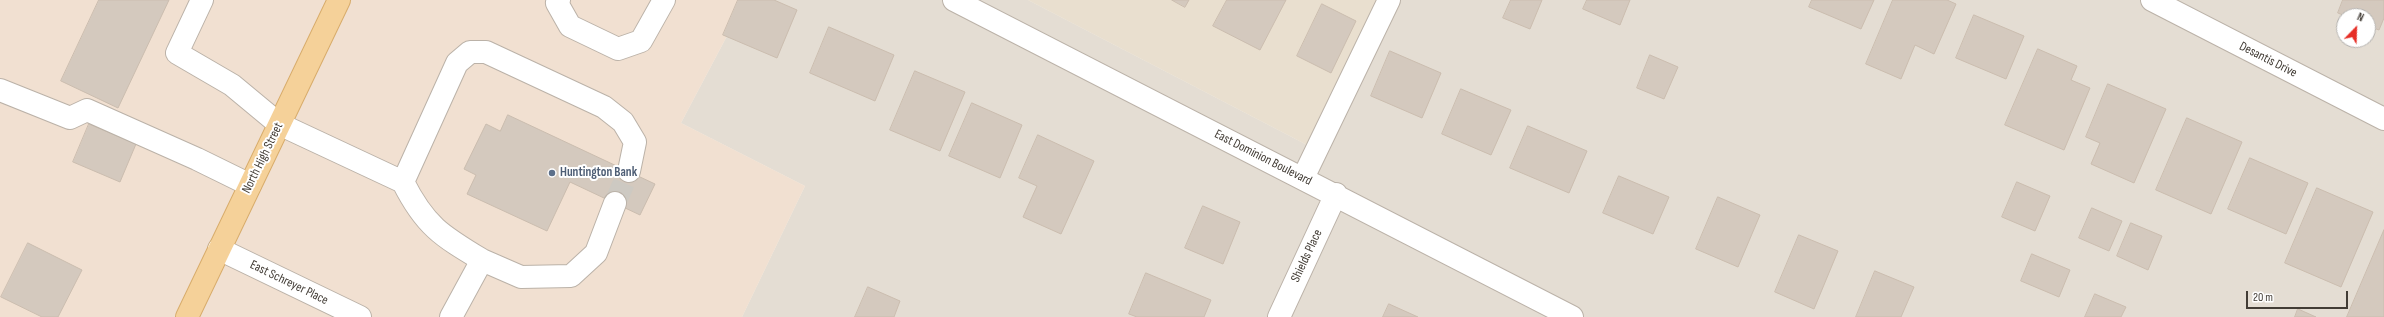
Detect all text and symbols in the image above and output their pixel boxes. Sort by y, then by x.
north arrow [2336,8,2376,48]
text: N [2355,10,2366,25]
street label: Desantis Drive [2237,39,2299,81]
street label: North High Street [239,120,287,196]
street label: East Dominion Boulevard [1212,127,1314,189]
place label: Huntington Bank [560,165,637,181]
marker: Huntington Bank [547,168,557,178]
street label: Shields Place [1288,227,1326,285]
street label: East Schreyer Place [247,257,331,309]
scale bar [2248,283,2350,309]
text: 20 m [2253,290,2273,305]

